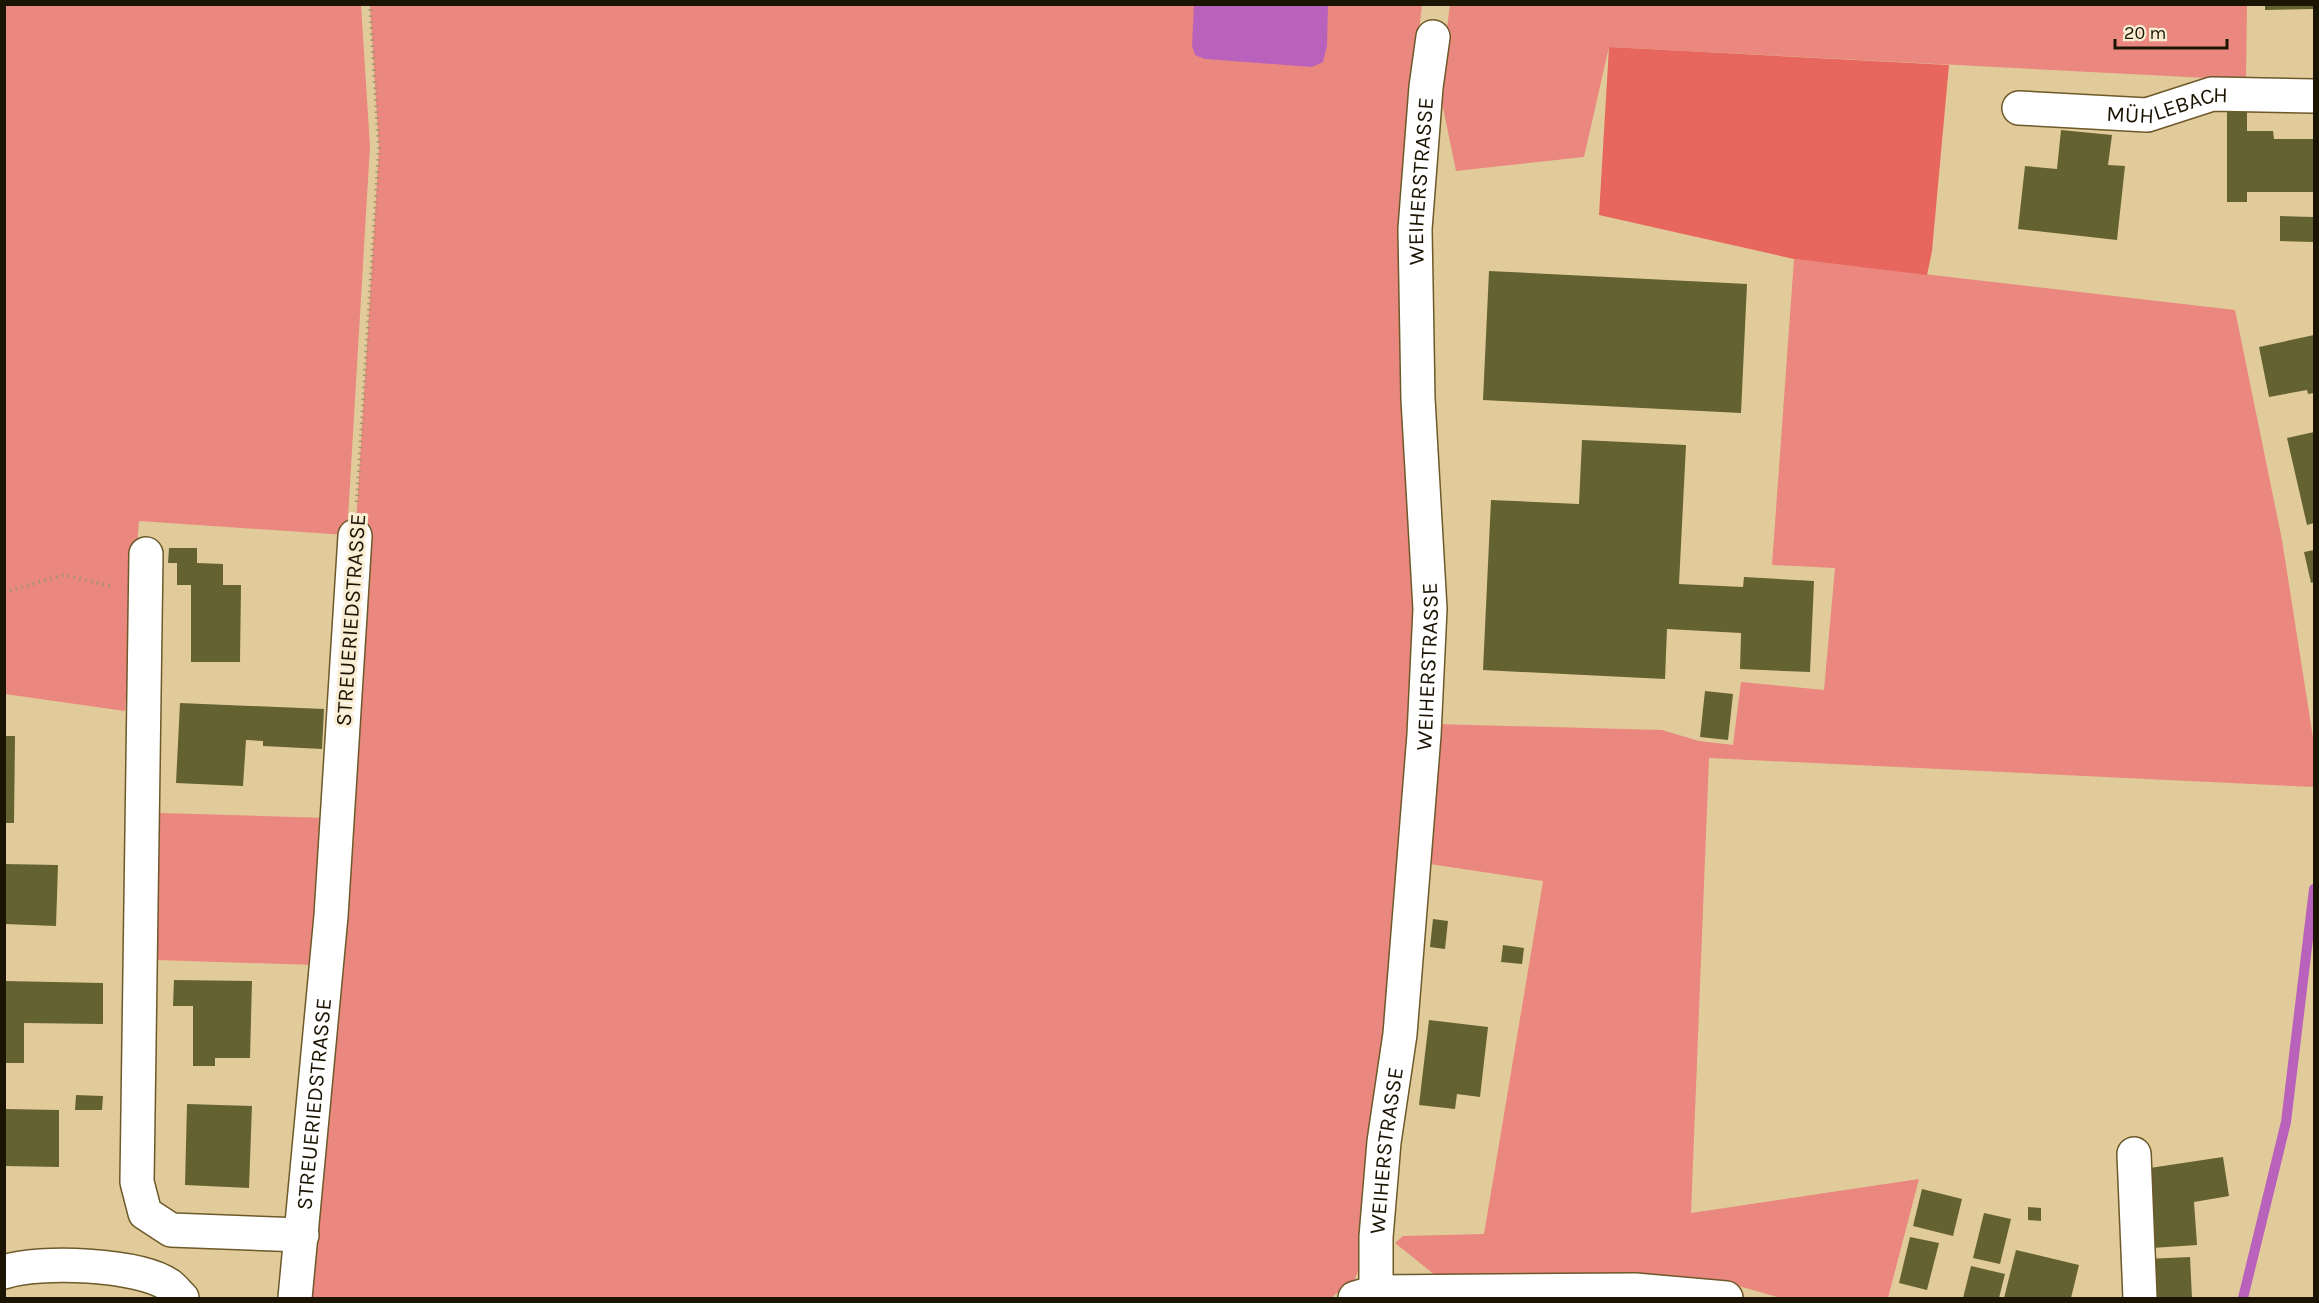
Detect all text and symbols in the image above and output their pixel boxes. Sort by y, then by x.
scale bar [2115,12,2228,50]
text: 20 m [2124,22,2166,44]
street label: MÜHLEBACH [2106,82,2228,129]
street label: WEIHERSTRASSE [1403,96,1439,265]
street label: STREUERIEDSTRASSE [331,513,371,727]
street label: WEIHERSTRASSE [1411,582,1444,752]
street label: STREUERIEDSTRASSE [291,997,337,1211]
street label: WEIHERSTRASSE [1364,1065,1409,1235]

